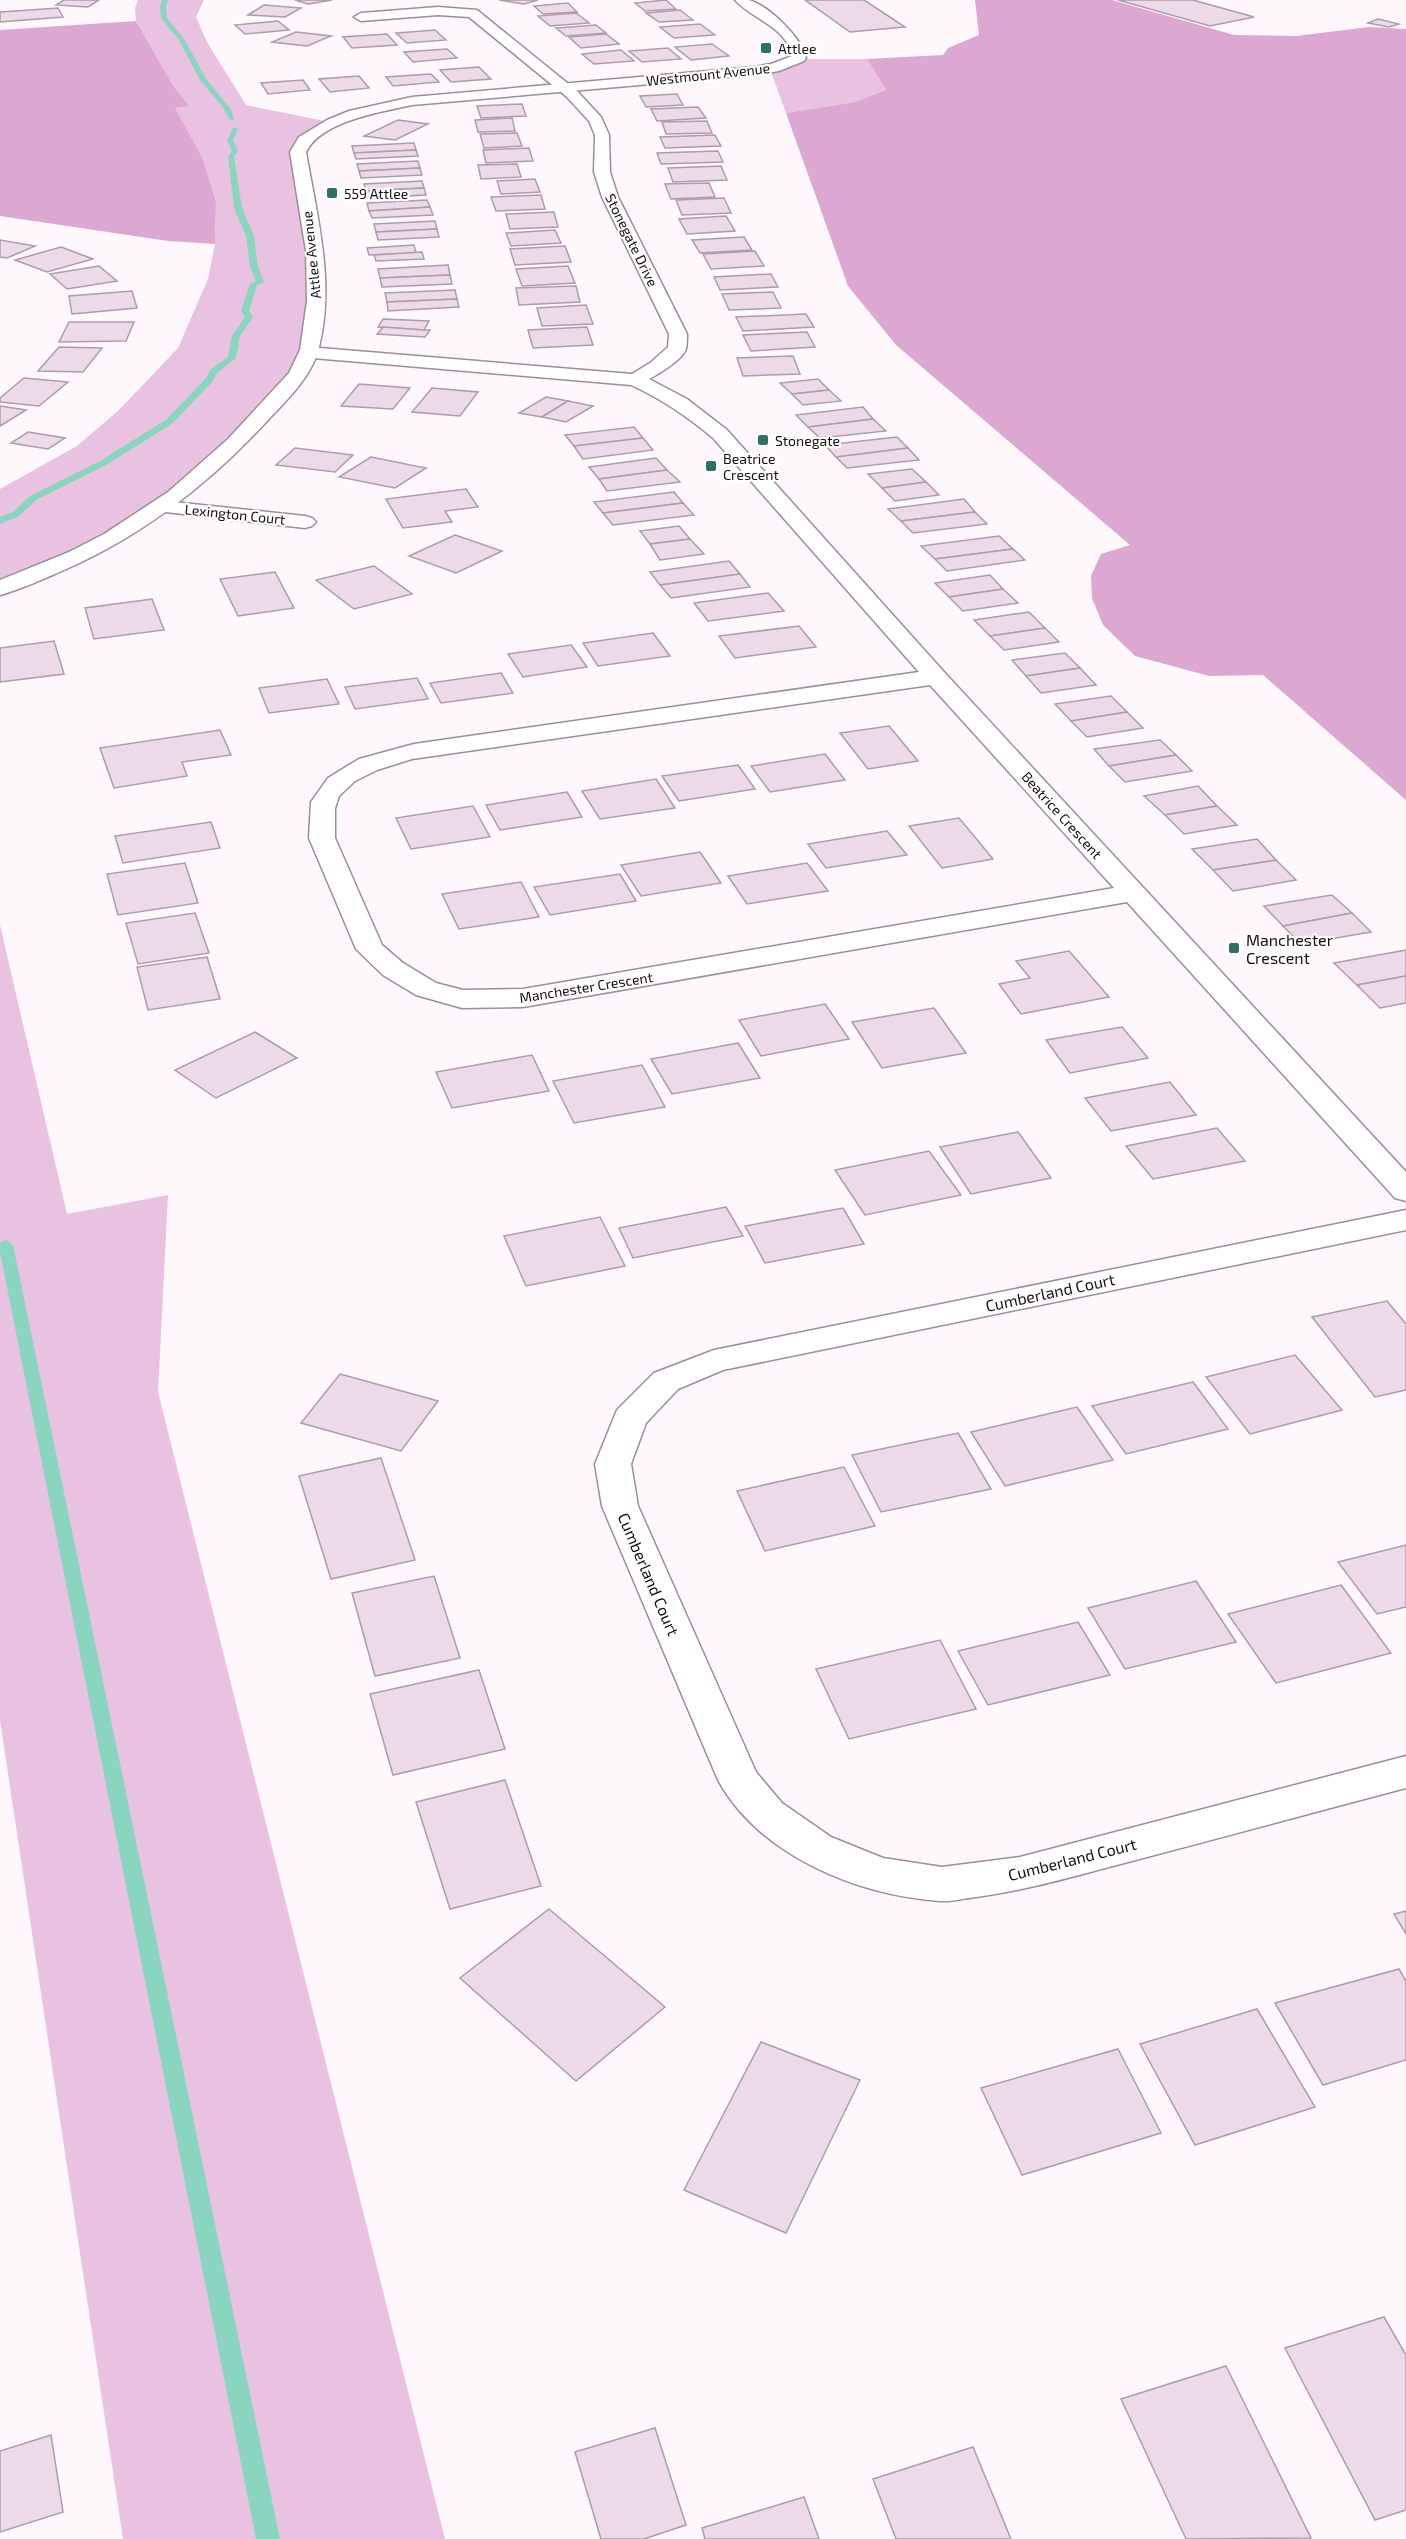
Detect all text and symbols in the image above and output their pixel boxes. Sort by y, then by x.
place label: Attlee [778,40,816,57]
marker: Attlee [759,41,773,55]
street label: Westmount Avenue [645,59,771,89]
place label: 559 Attlee [344,185,408,202]
marker: 559 Attlee [325,186,339,200]
street label: Stonegate Drive [602,191,662,289]
street label: Attlee Avenue [298,210,324,300]
place label: Stonegate [775,432,840,449]
marker: Stonegate [756,433,770,447]
place label: Beatrice Crescent [723,450,779,483]
marker: Beatrice Crescent [704,459,718,473]
street label: Lexington Court [184,500,286,528]
street label: Beatrice Crescent [1018,768,1106,862]
place label: Manchester Crescent [1246,930,1334,967]
marker: Manchester Crescent [1227,941,1241,955]
street label: Manchester Crescent [518,968,654,1006]
street label: Cumberland Court [984,1269,1116,1315]
street label: Cumberland Court [615,1510,683,1638]
street label: Cumberland Court [1006,1834,1138,1884]

